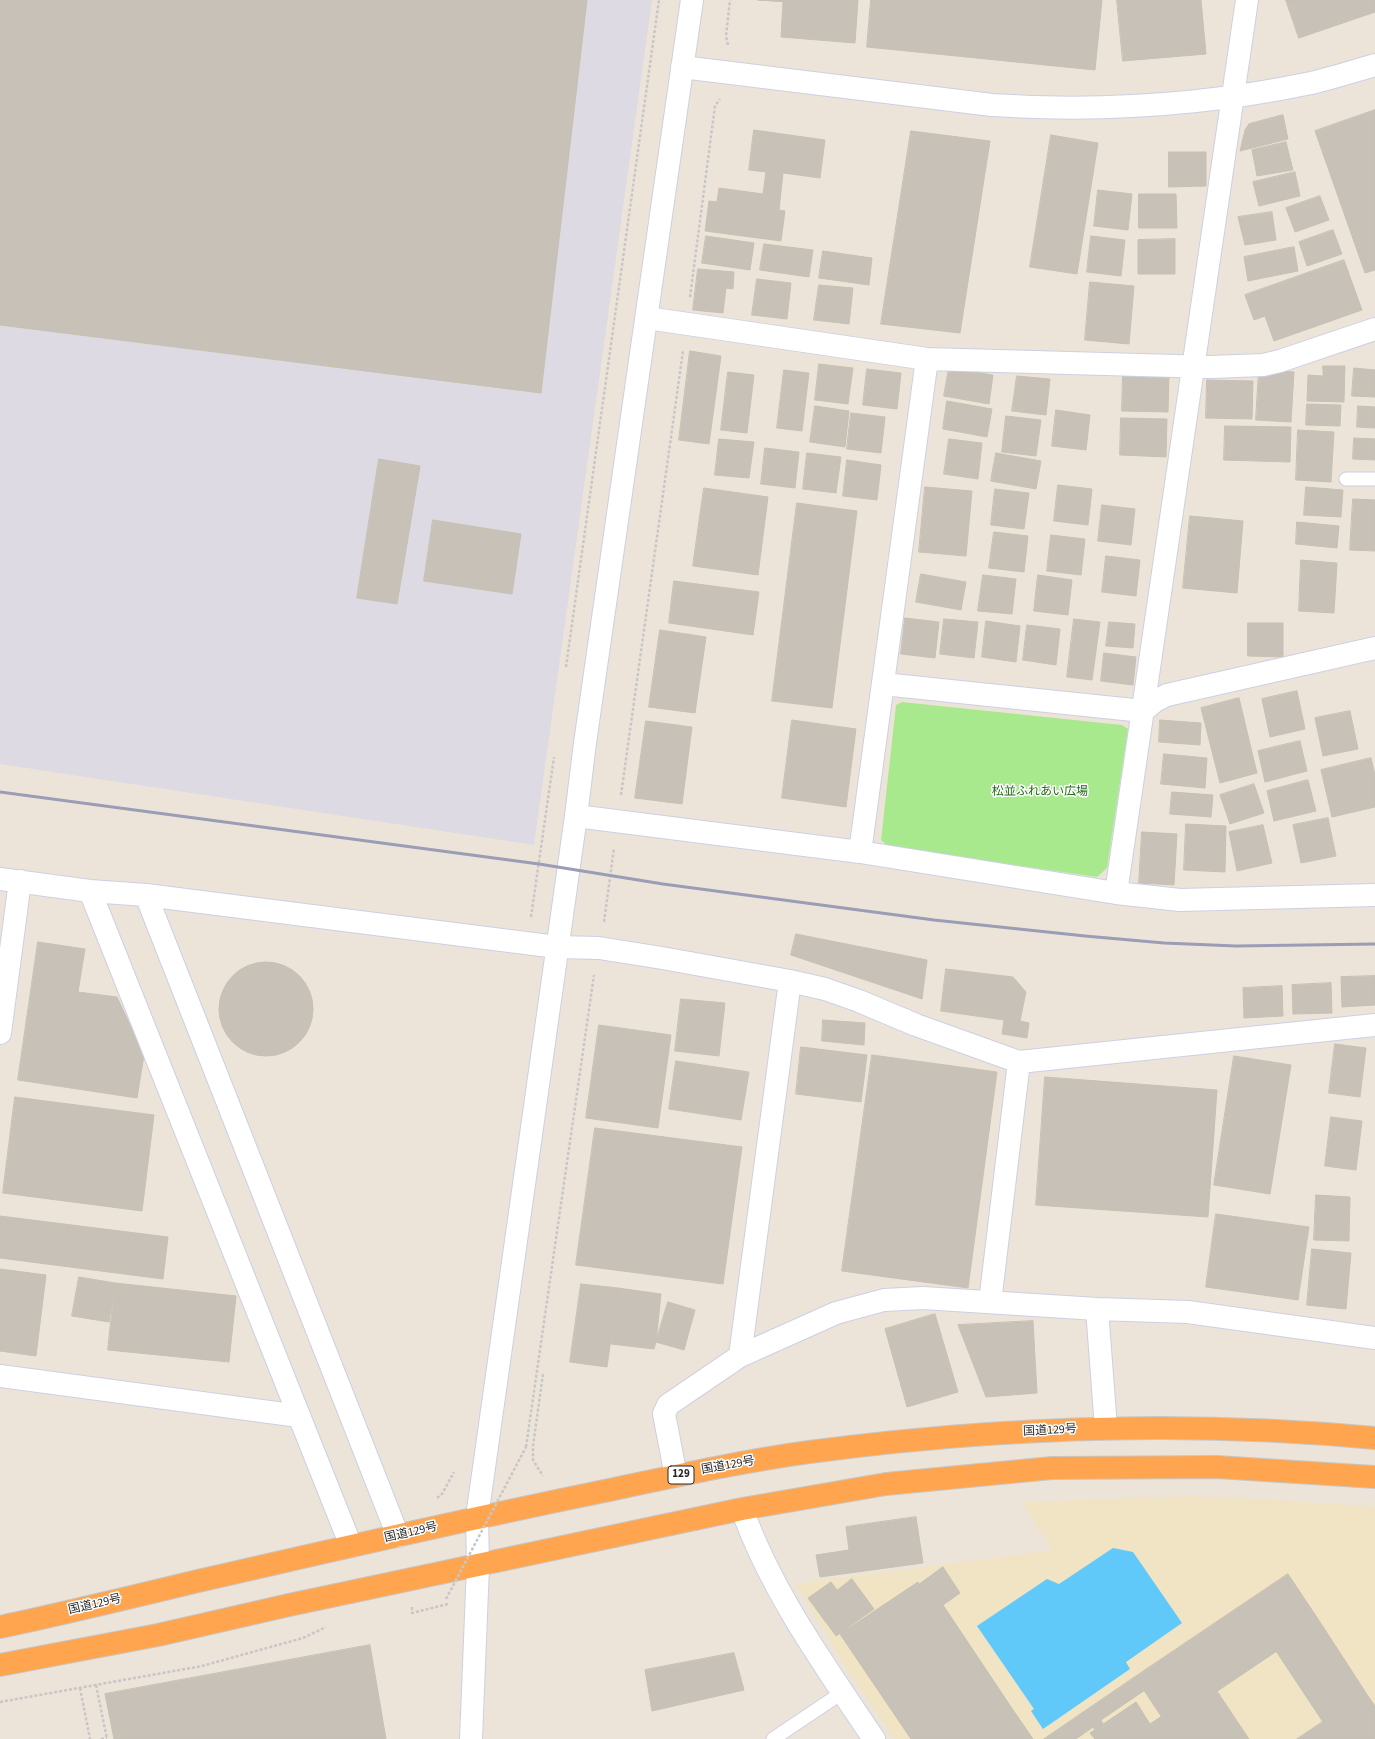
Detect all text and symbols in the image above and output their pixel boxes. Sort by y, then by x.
park label: 松並ふれあい広場 [992,785,1088,799]
street label: 国道129号 [1023,1422,1077,1440]
street label: 国道129号 [700,1454,756,1478]
road number: 129 [668,1466,694,1484]
street label: 国道129号 [383,1520,439,1546]
street label: 国道129号 [67,1592,123,1618]

